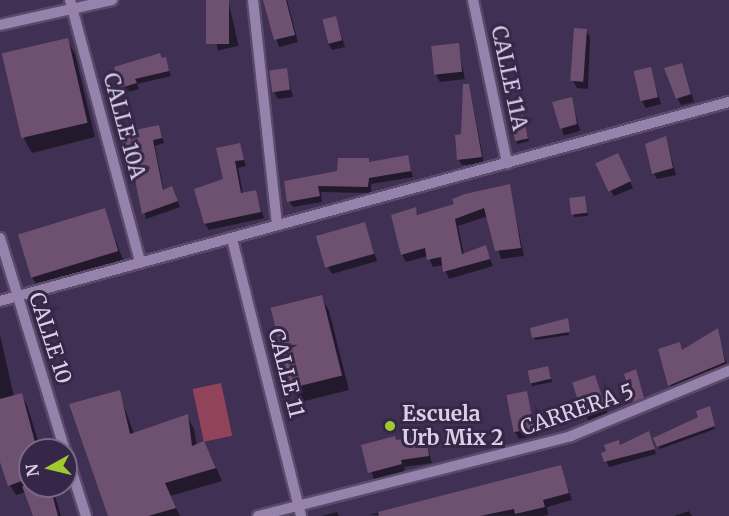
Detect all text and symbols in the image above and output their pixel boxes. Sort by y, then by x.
street label: CALLE 11A [486,24,532,132]
street label: CALLE 10A [98,70,150,182]
street label: CALLE 10 [23,289,77,387]
street label: CALLE 11 [263,326,309,420]
street label: CARRERA 5 [517,379,637,441]
place label: Escuela Urb Mix 2 [402,401,503,451]
marker: Escuela Urb Mix 2 [383,419,397,433]
north arrow [18,438,78,498]
text: N [21,463,43,478]

